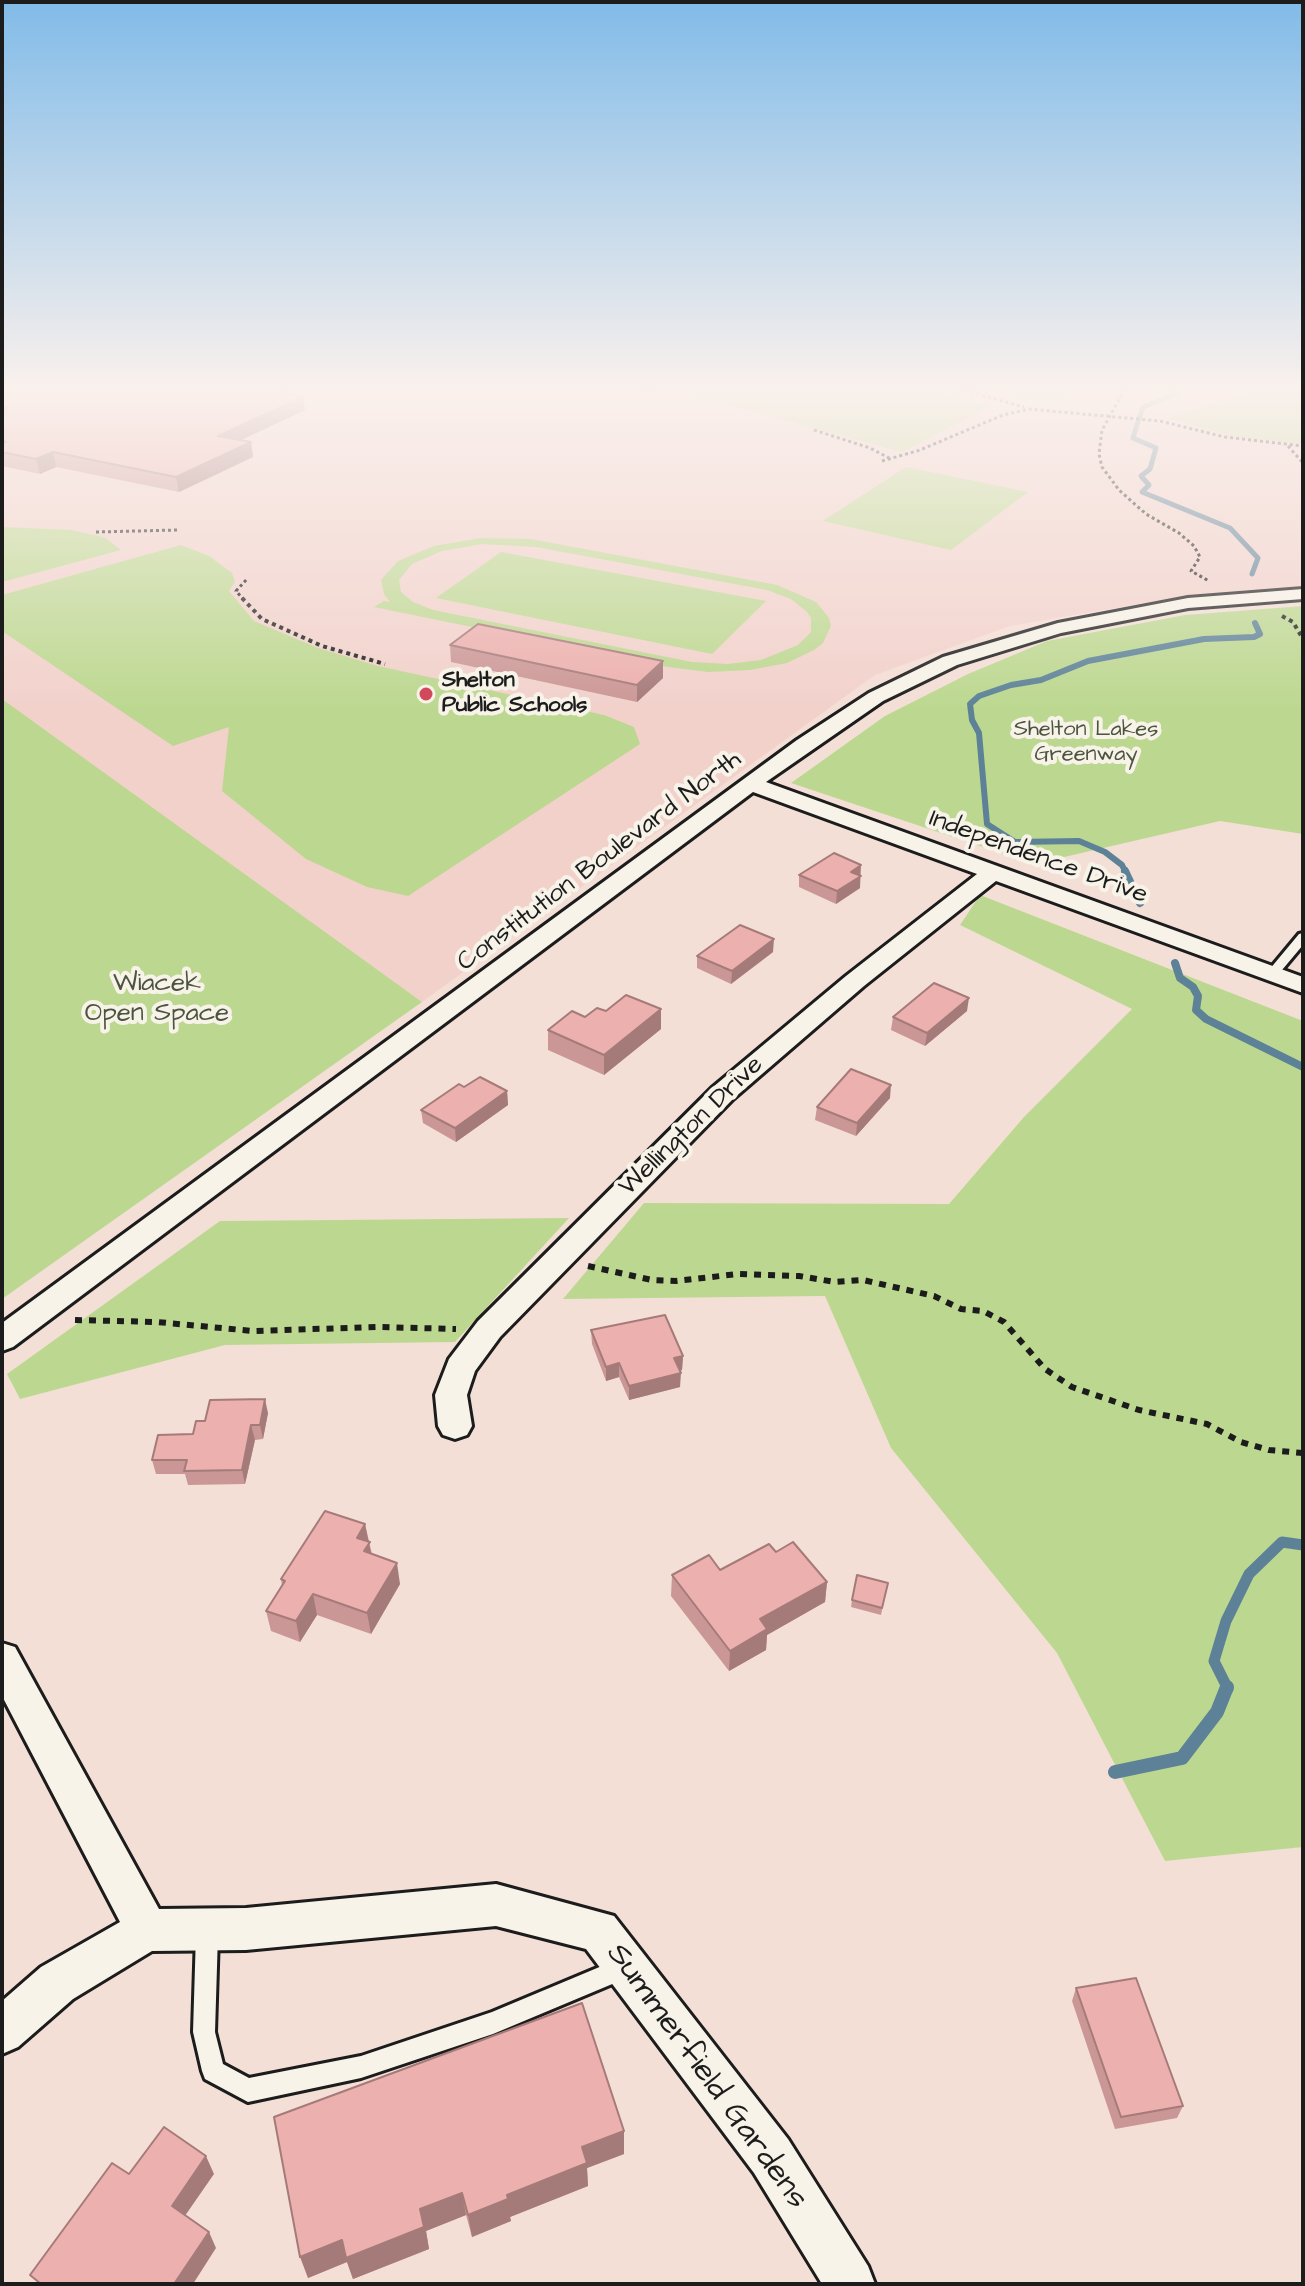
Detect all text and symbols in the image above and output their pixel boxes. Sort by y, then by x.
place label: Shelton Public Schools [442,668,587,720]
marker: Shelton Public Schools [417,685,435,703]
park label: Shelton Lakes Greenway [1014,717,1158,768]
street label: Constitution Boulevard North [452,745,748,979]
street label: Independence Drive [925,804,1151,912]
park label: Wiacek Open Space [85,969,229,1030]
street label: Wellington Drive [613,1050,771,1204]
street label: Summerfield Gardens [597,1937,815,2217]

